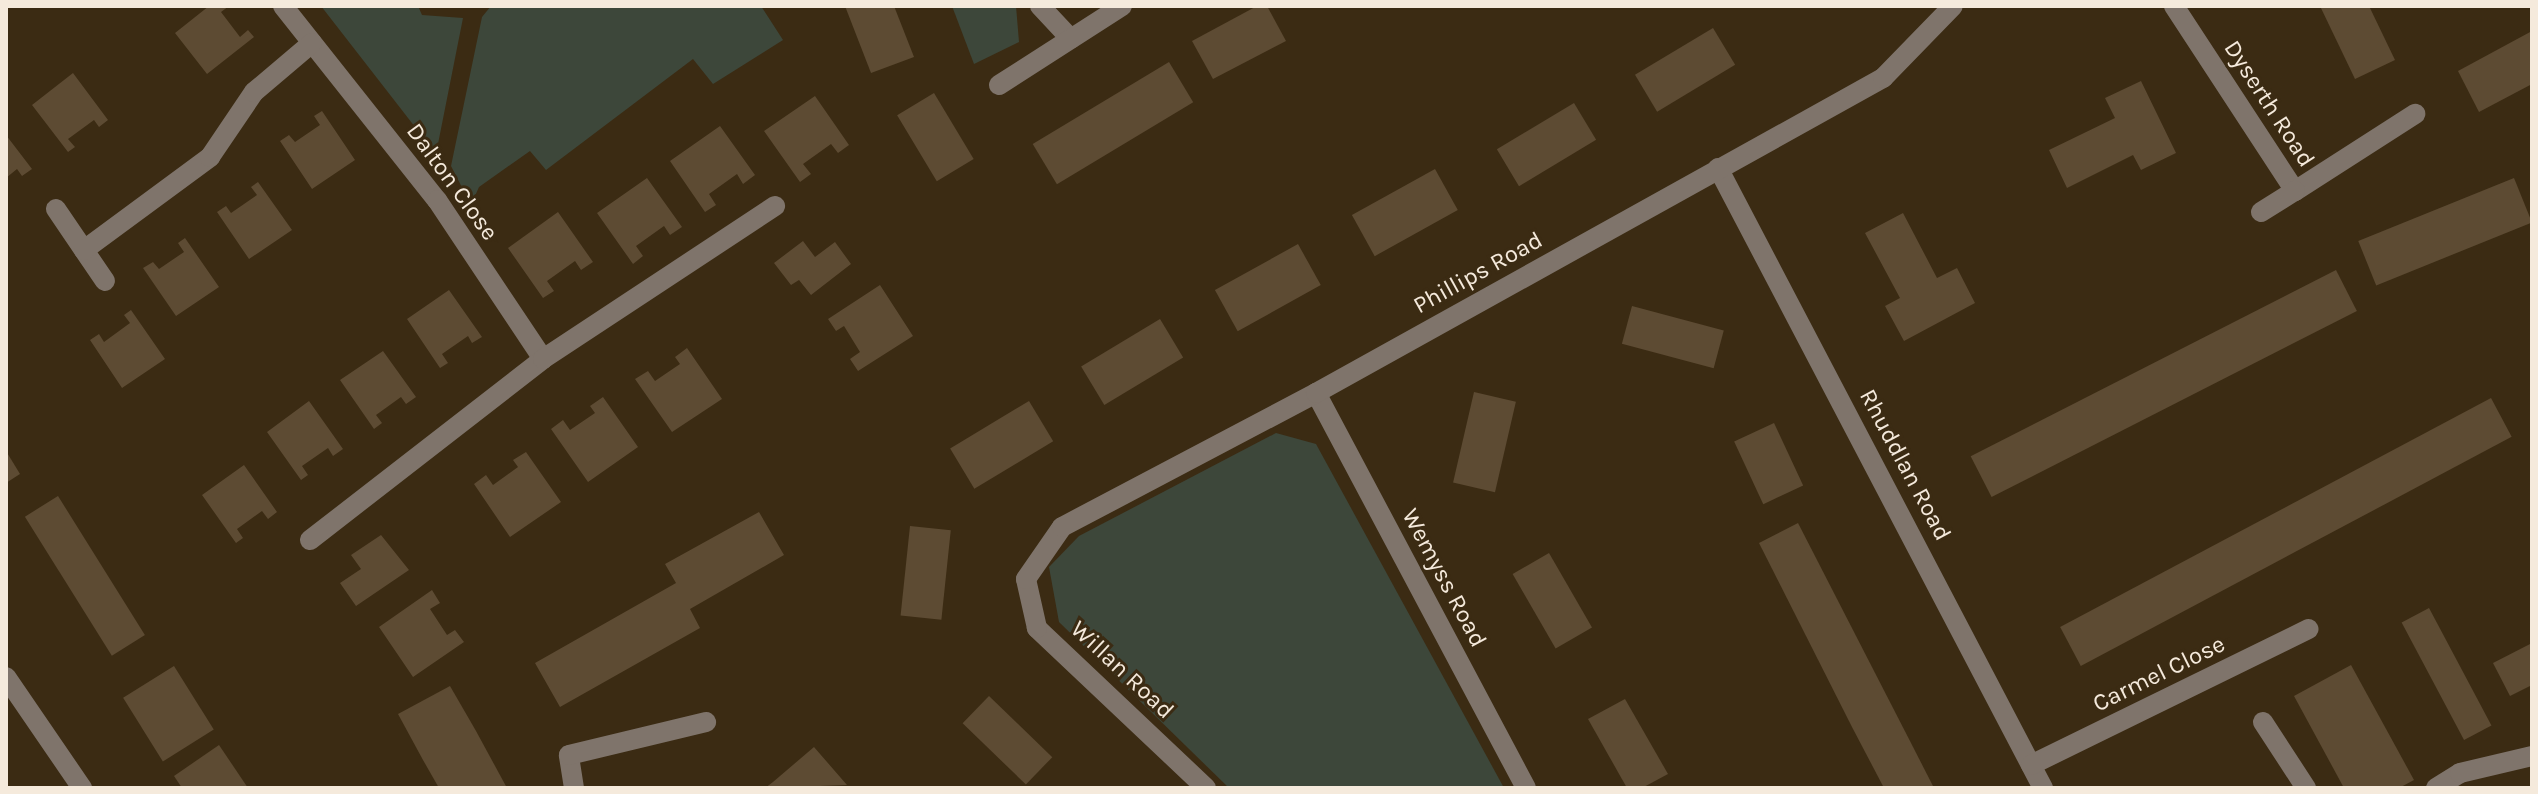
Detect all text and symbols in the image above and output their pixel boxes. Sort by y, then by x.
street label: Dyserth Road [2217,35,2321,173]
street label: Dalton Close [400,118,504,246]
street label: Phillips Road [1408,226,1548,320]
street label: Rhuddlan Road [1853,384,1957,546]
street label: Wemyss Road [1395,504,1493,652]
street label: Willan Road [1064,615,1180,725]
street label: Carmel Close [2088,630,2230,718]

